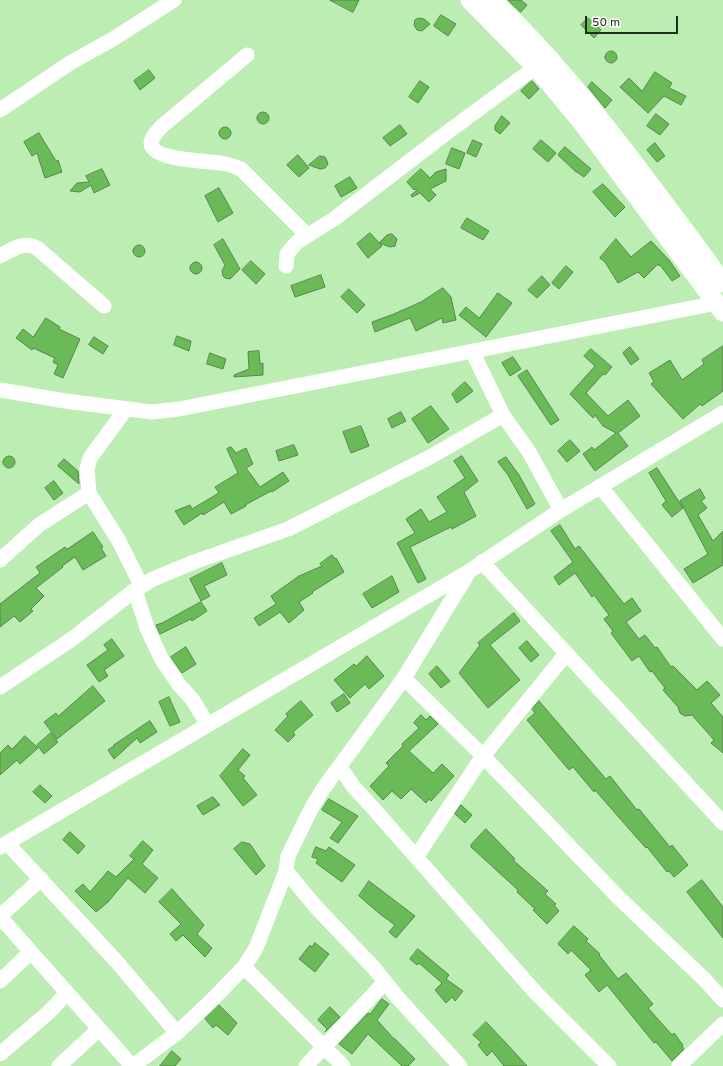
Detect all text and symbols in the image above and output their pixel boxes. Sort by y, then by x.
scale bar [587,8,680,34]
text: 50 m [592,15,620,31]

